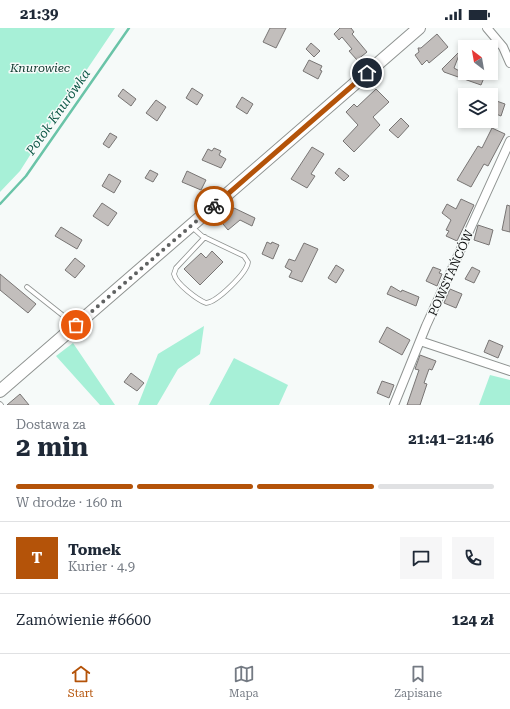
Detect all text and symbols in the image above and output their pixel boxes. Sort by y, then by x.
text: 21:39 [20,5,58,23]
north arrow [458,40,498,80]
map controls [458,40,498,128]
pin [350,56,384,90]
park label: Knurowiec [9,61,71,75]
icon: home [356,62,378,84]
water label: Potok Knurówka [22,66,93,159]
button: layers [458,88,498,128]
courier [194,186,234,226]
icon: bike [203,195,225,217]
street label: POWSTAŃCÓW [426,227,477,318]
pin [59,308,93,342]
icon: bag [65,314,87,336]
text: Dostawa za [16,417,86,432]
text: 21:41–21:46 [408,430,494,448]
text: 2 min [16,432,88,462]
text: W drodze · 160 m [16,495,122,510]
button: chat [400,537,442,579]
button: phone [452,537,494,579]
text: Tomek [68,541,121,559]
text: T [32,549,42,567]
text: Kurier · 4.9 [68,559,135,574]
text: Zamówienie #6600 [16,611,151,629]
text: 124 zł [452,611,494,629]
tab: Start [68,663,93,700]
tab: Mapa [229,663,259,700]
tab: Zapisane [394,663,442,700]

